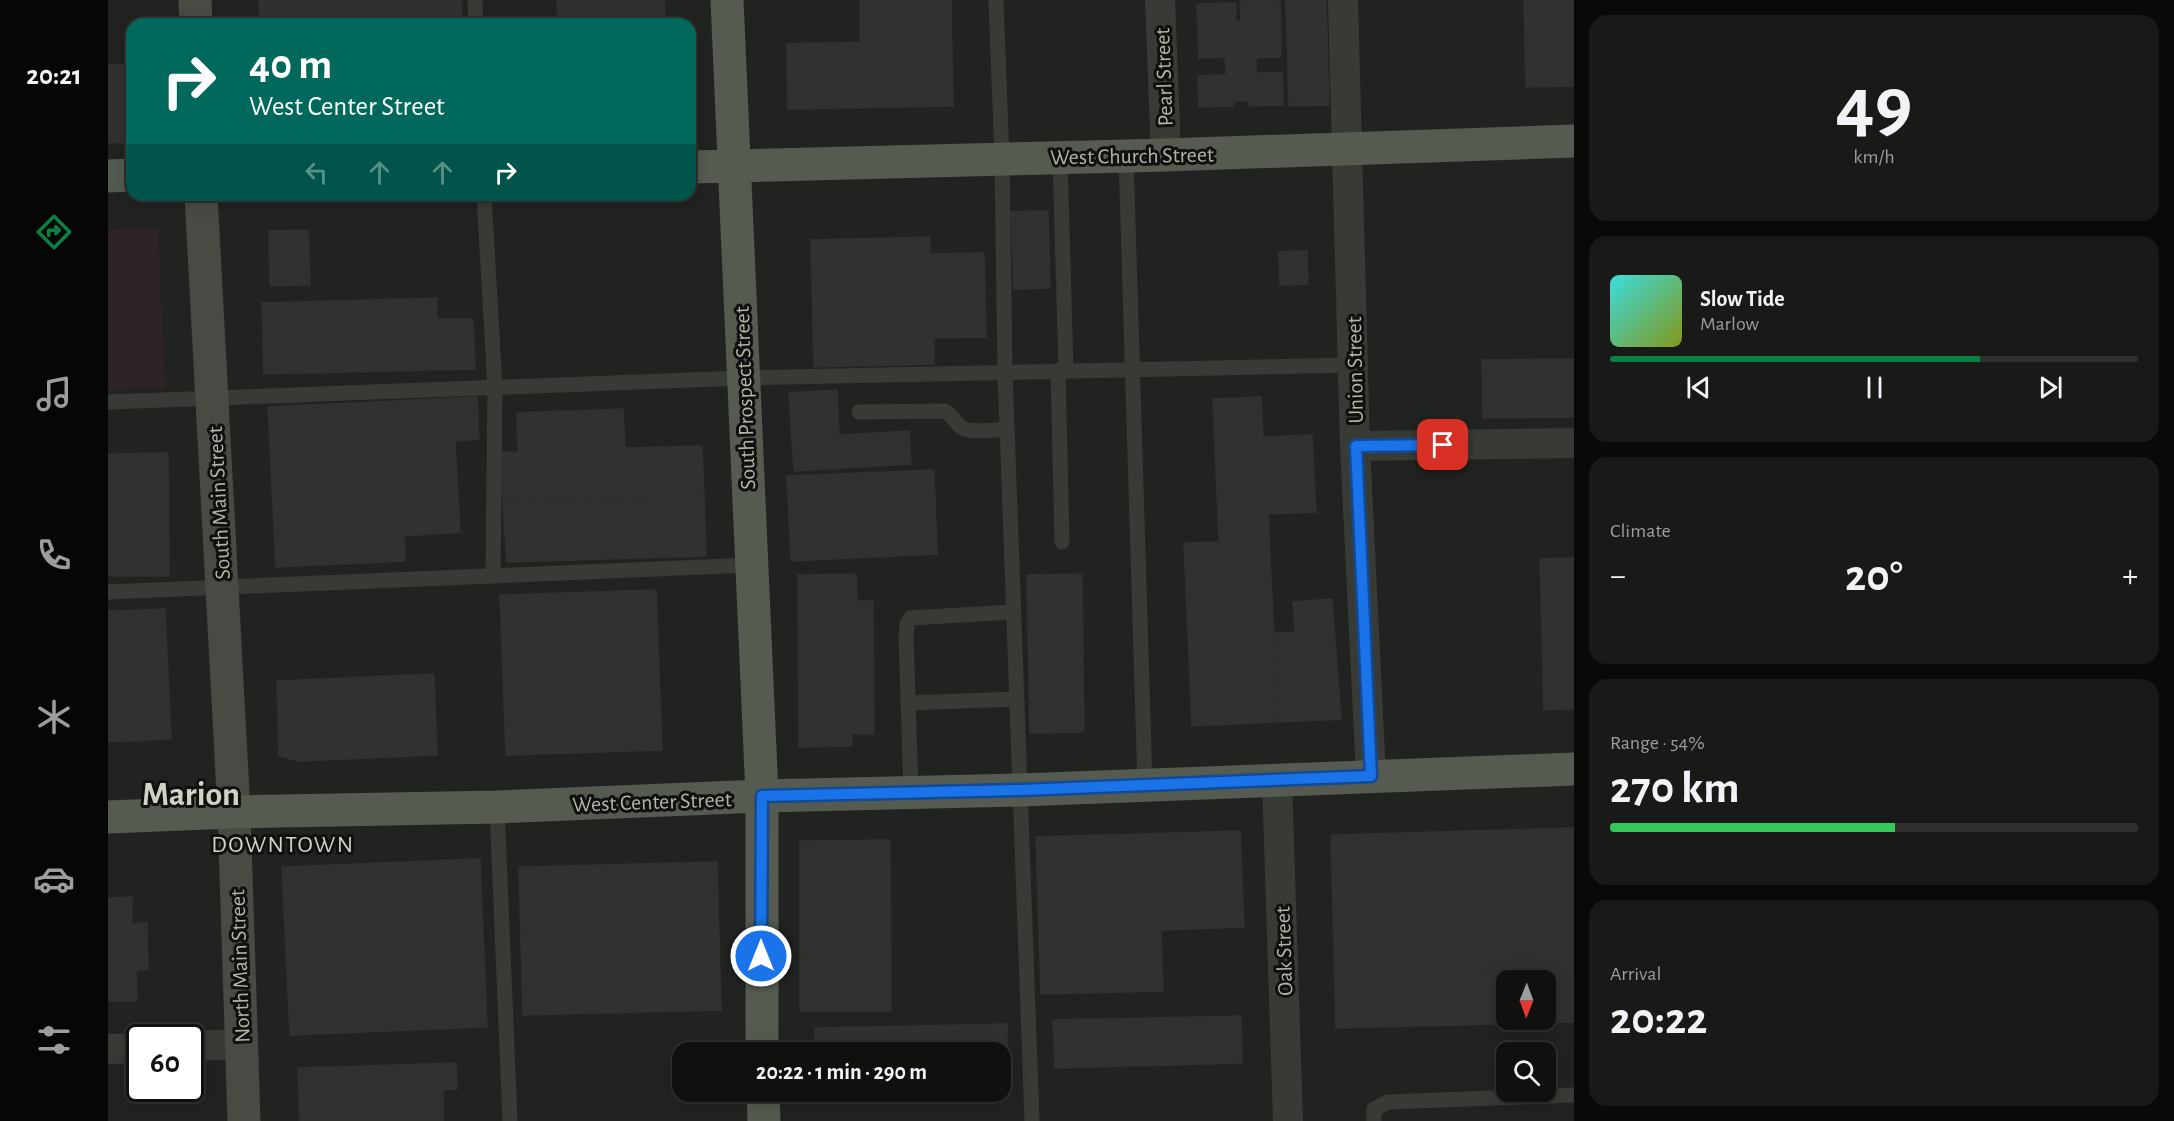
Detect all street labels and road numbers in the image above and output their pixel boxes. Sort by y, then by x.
street label: Pearl Street [1151,27,1177,127]
street label: West Church Street [1050,144,1214,168]
street label: South Prospect Street [731,306,759,490]
street label: Union Street [1343,316,1367,424]
street label: South Main Street [204,426,234,580]
street label: West Center Street [572,788,732,816]
street label: North Main Street [226,889,254,1043]
street label: Oak Street [1271,906,1297,996]

